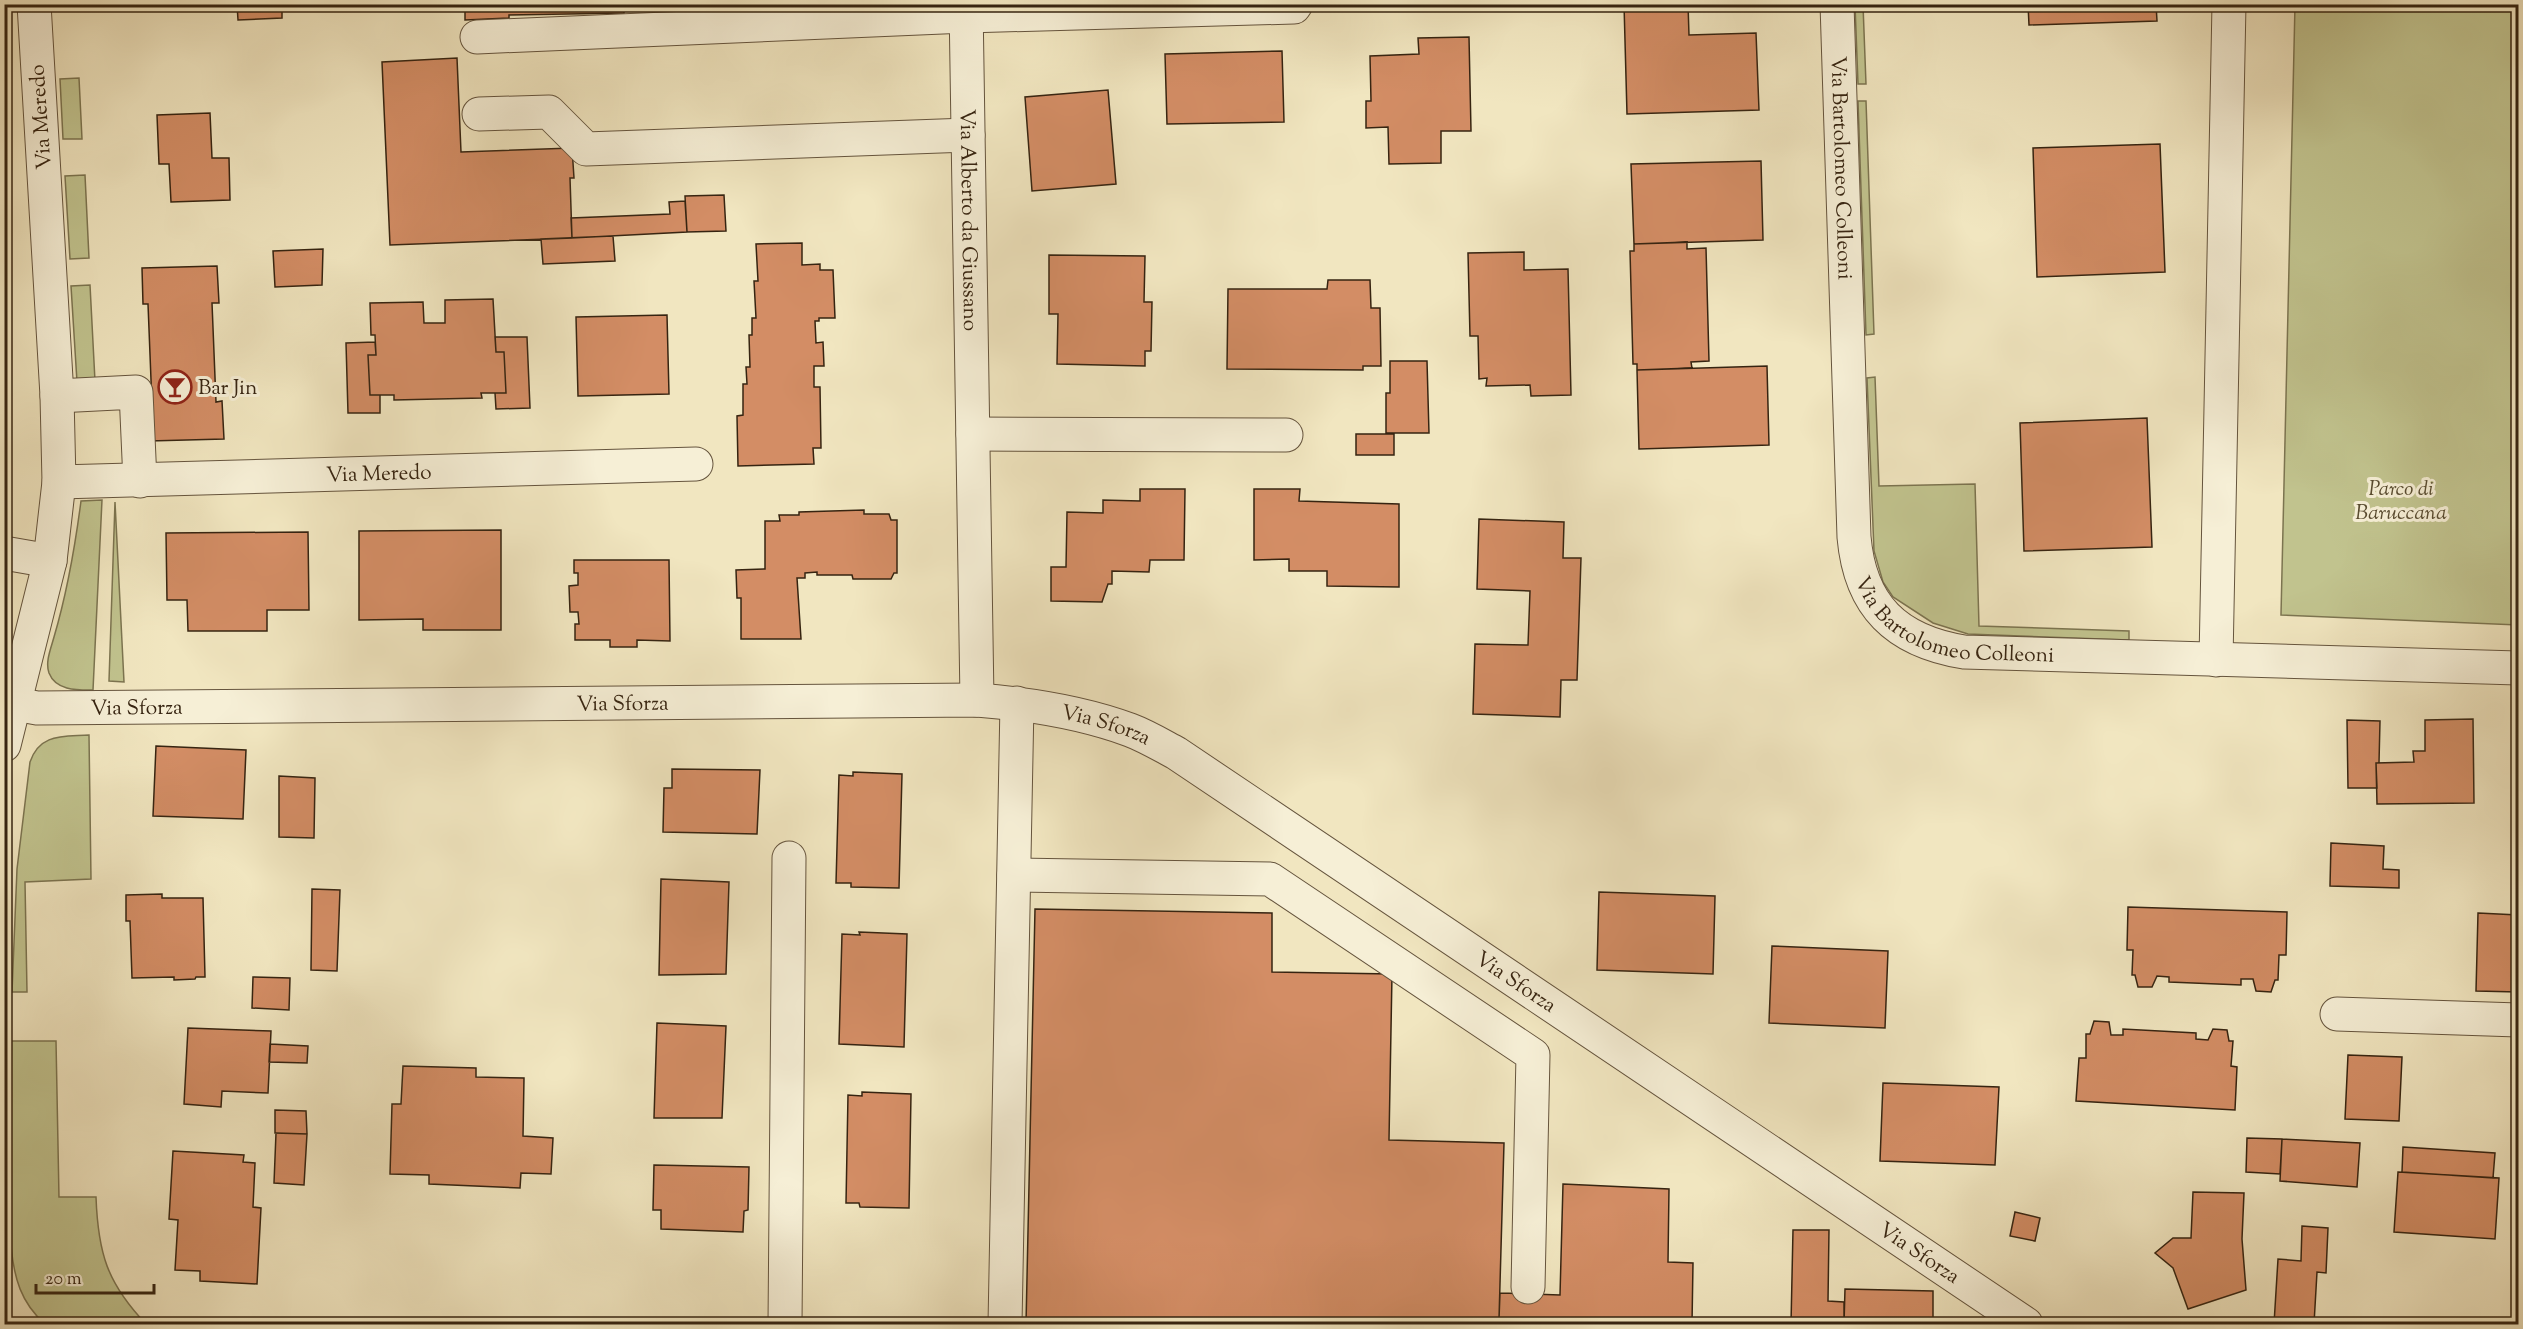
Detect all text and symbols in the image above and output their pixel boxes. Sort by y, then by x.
street label: Via Bartolomeo Colleoni [1822,56,1859,280]
street label: Via Meredo [23,63,61,170]
street label: Via Alberto da Giussano [951,109,984,331]
bar icon: Bar Jin [157,369,193,405]
place label: Bar Jin [198,374,257,404]
street label: Via Meredo [326,458,432,491]
park label: Parco di Baruccana [2355,475,2447,529]
street label: Via Bartolomeo Colleoni [1846,572,2055,672]
street label: Via Sforza [576,690,669,720]
street label: Via Sforza [90,694,183,725]
street label: Via Sforza [1058,698,1155,754]
street label: Via Sforza [1468,945,1562,1021]
street label: Via Sforza [1872,1216,1965,1292]
scale bar [36,1257,154,1295]
text: 20 m [45,1267,82,1293]

